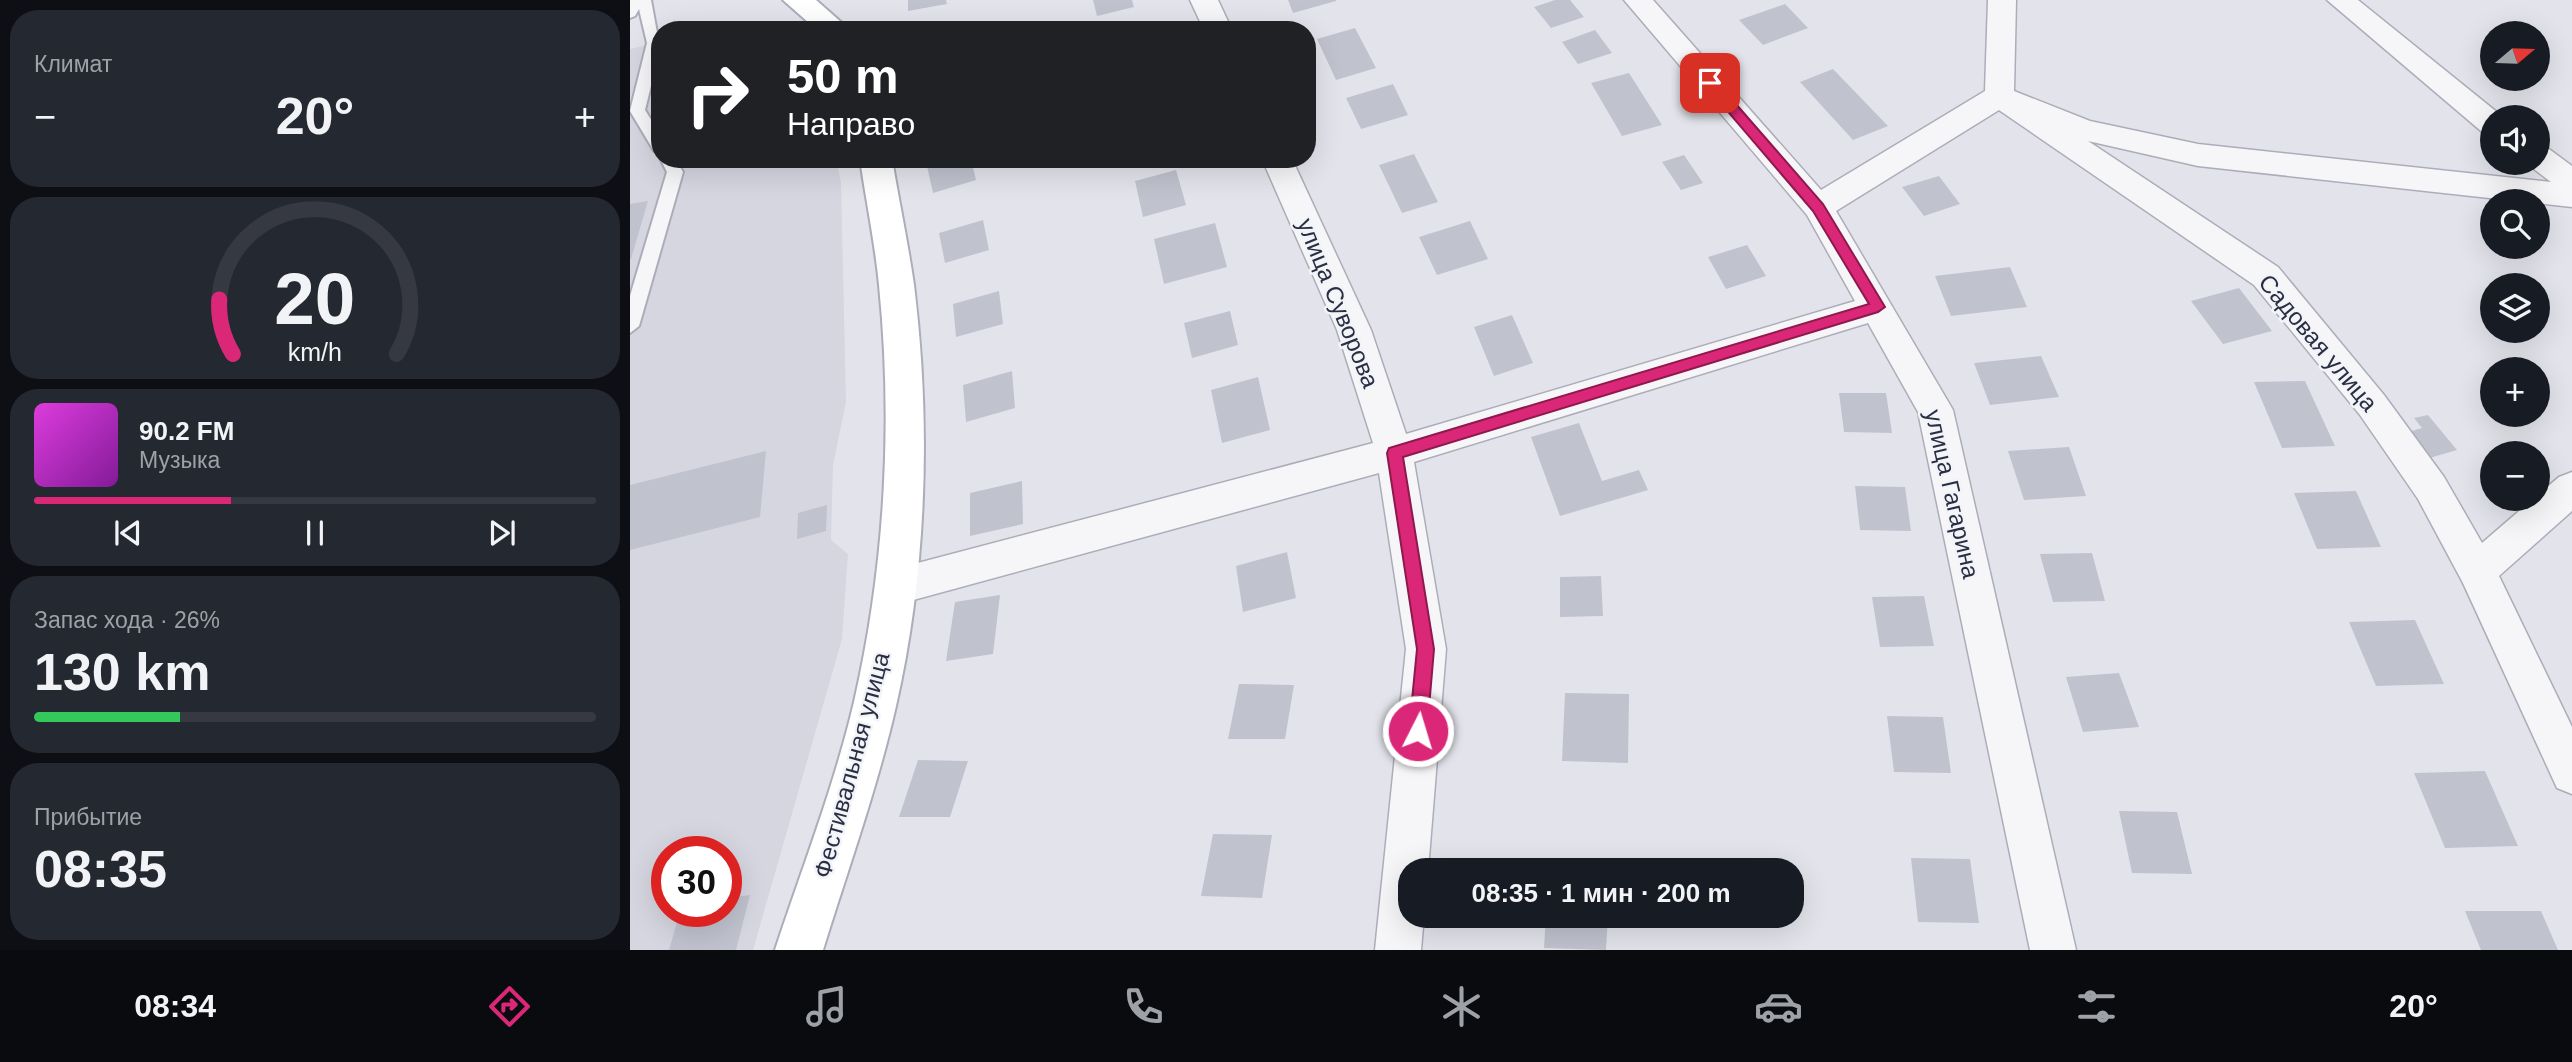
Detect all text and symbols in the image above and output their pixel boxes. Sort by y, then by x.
north arrow [2480,21,2550,91]
map controls [2480,21,2550,511]
icon: right [672,49,763,140]
text: 50 m [787,49,899,103]
text: Климат [34,51,112,77]
pin [1680,53,1740,113]
icon: arrive [1691,64,1729,102]
text: 20° [276,87,354,145]
text: − [34,96,56,138]
text: + [574,96,596,138]
button: sound [2480,105,2550,175]
text: Направо [787,106,915,142]
button: search [2480,189,2550,259]
street label: улица Суворова [1292,214,1385,392]
text: 20 [275,258,355,339]
street label: Садовая улица [2253,269,2384,417]
button: layers [2480,273,2550,343]
text: km/h [288,338,342,366]
button: + [2480,357,2550,427]
street label: улица Гагарина [1920,407,1985,582]
text: 90.2 FM [139,416,234,446]
button: − [2480,441,2550,511]
text: Музыка [139,447,220,473]
icon: previous [109,514,147,552]
icon: pause [296,514,334,552]
icon: next [483,514,521,552]
text: Запас хода · 26% [34,607,220,633]
text: 130 km [34,643,210,701]
street label: Фестивальная улица [808,648,895,881]
position arrow [1381,694,1455,768]
text: Прибытие [34,804,142,830]
speed limit sign: 30 [651,836,742,927]
text: 08:35 [34,840,167,898]
text: 08:35 · 1 мин · 200 m [1471,878,1731,908]
icon: directions [485,982,534,1031]
icon: music [802,982,851,1031]
icon: phone [1119,982,1168,1031]
icon: climate [1437,982,1486,1031]
icon: car [1754,982,1803,1031]
icon: filters [2072,982,2121,1031]
text: 08:34 [134,988,216,1024]
text: 20° [2389,988,2438,1024]

